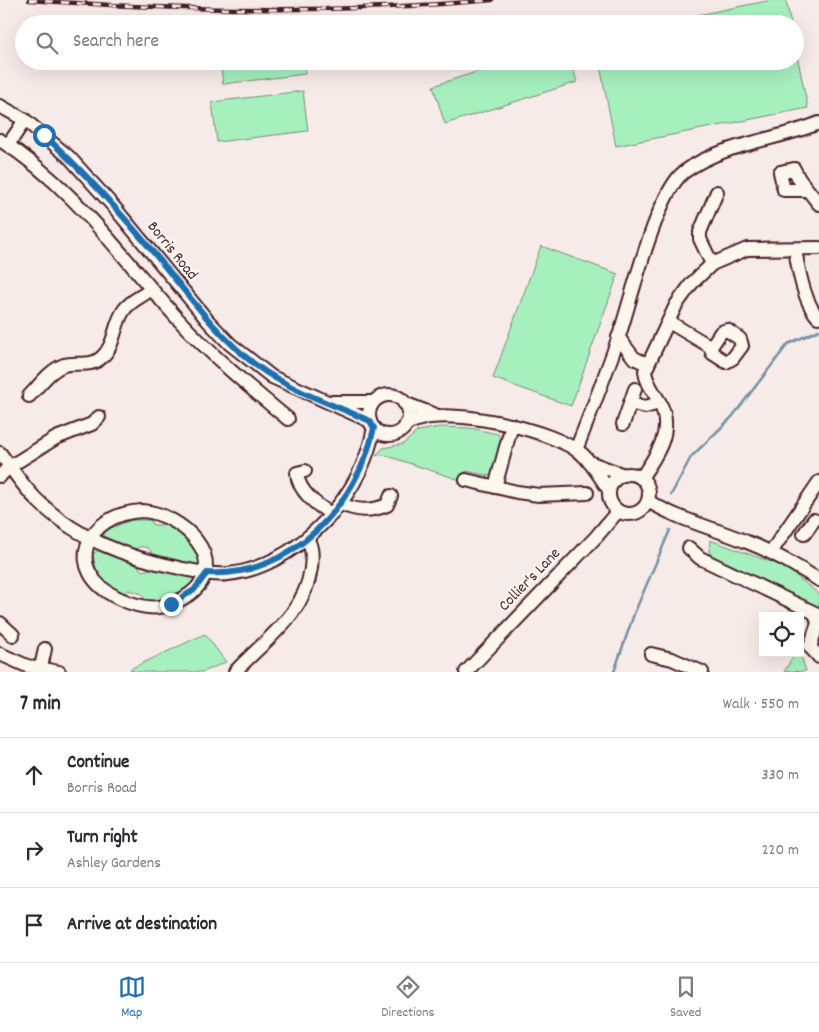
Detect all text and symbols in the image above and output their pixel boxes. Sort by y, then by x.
search box [15,15,804,70]
icon: search [33,29,61,57]
text: Search here [73,29,159,56]
route start [33,124,56,147]
street label: Borris Road [141,217,203,285]
street label: Collier's Lane [494,543,566,617]
route end [160,593,183,616]
map controls [759,612,804,657]
button: locate [759,612,804,657]
text: 7 min [20,690,61,720]
text: Walk · 550 m [723,693,799,716]
text: Continue [67,750,129,777]
icon: ahead [20,761,48,789]
text: 330 m [761,764,799,787]
text: Borris Road [67,777,137,800]
text: Turn right [67,825,138,852]
icon: right [20,836,48,864]
text: 220 m [762,839,799,862]
text: Ashley Gardens [67,852,161,875]
icon: arrive [20,911,48,939]
text: Arrive at destination [67,912,217,939]
tab: Map [118,973,146,1023]
tab: Directions [381,973,434,1023]
tab: Saved [670,973,701,1023]

